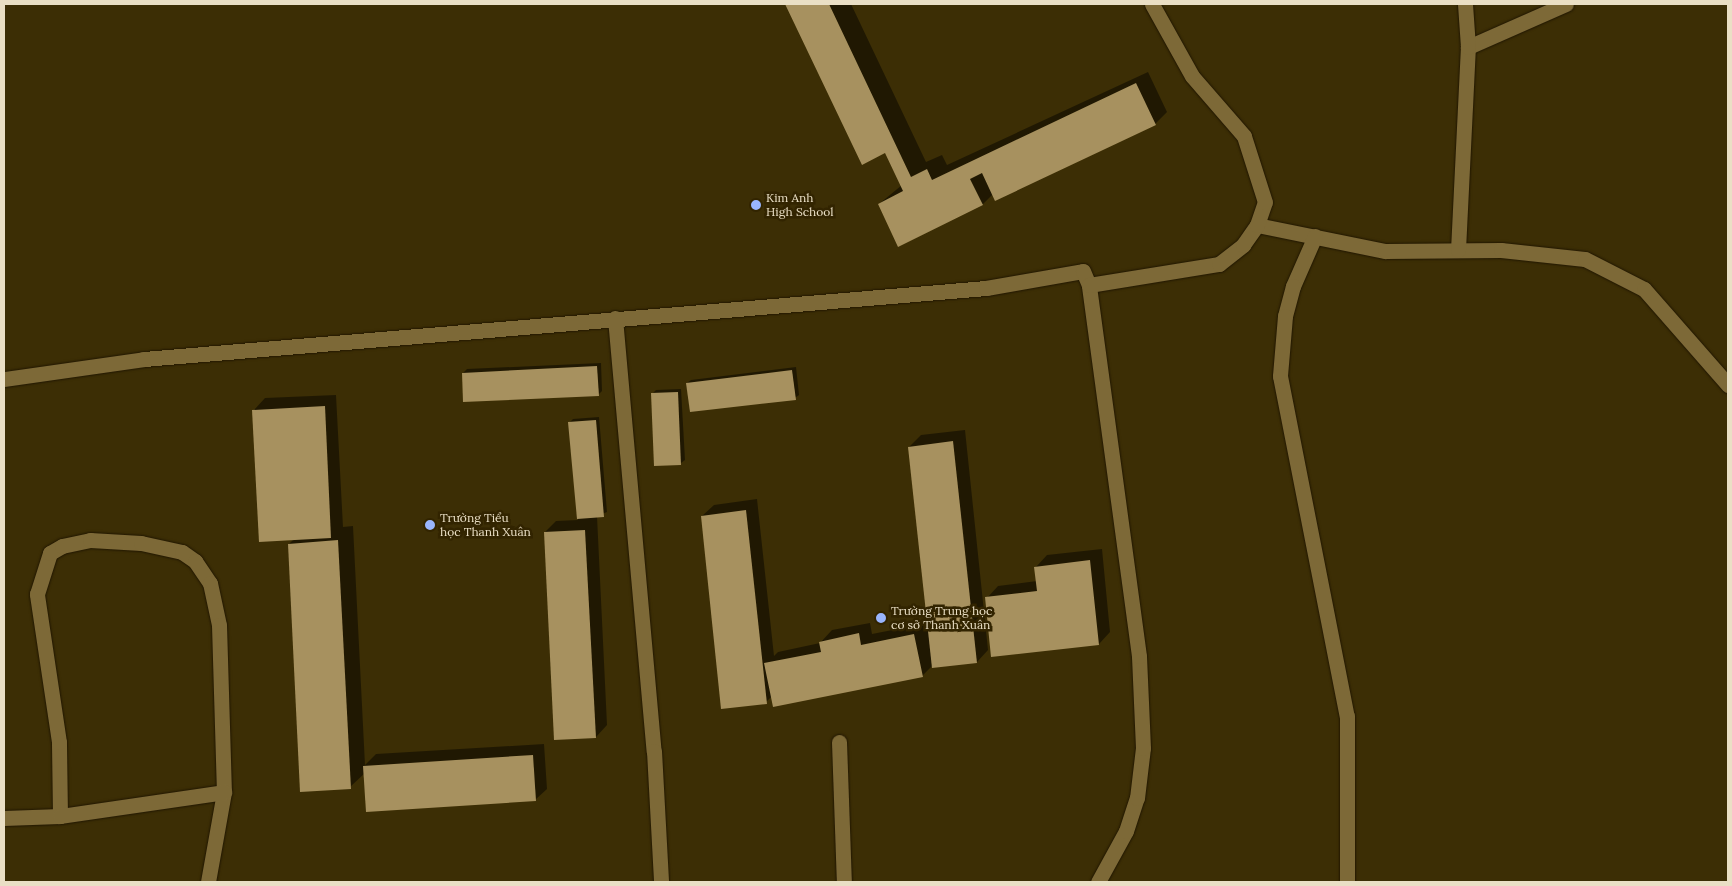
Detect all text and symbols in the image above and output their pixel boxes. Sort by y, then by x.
place label: Kim Anh High School [766,191,834,219]
marker: Kim Anh High School [750,199,762,211]
place label: Trường Tiểu học Thanh Xuân [440,511,531,539]
marker: Trường Tiểu học Thanh Xuân [424,519,436,531]
place label: Trường Trung học cơ sở Thanh Xuân [891,604,992,632]
marker: Trường Trung học cơ sở Thanh Xuân [875,612,887,624]

